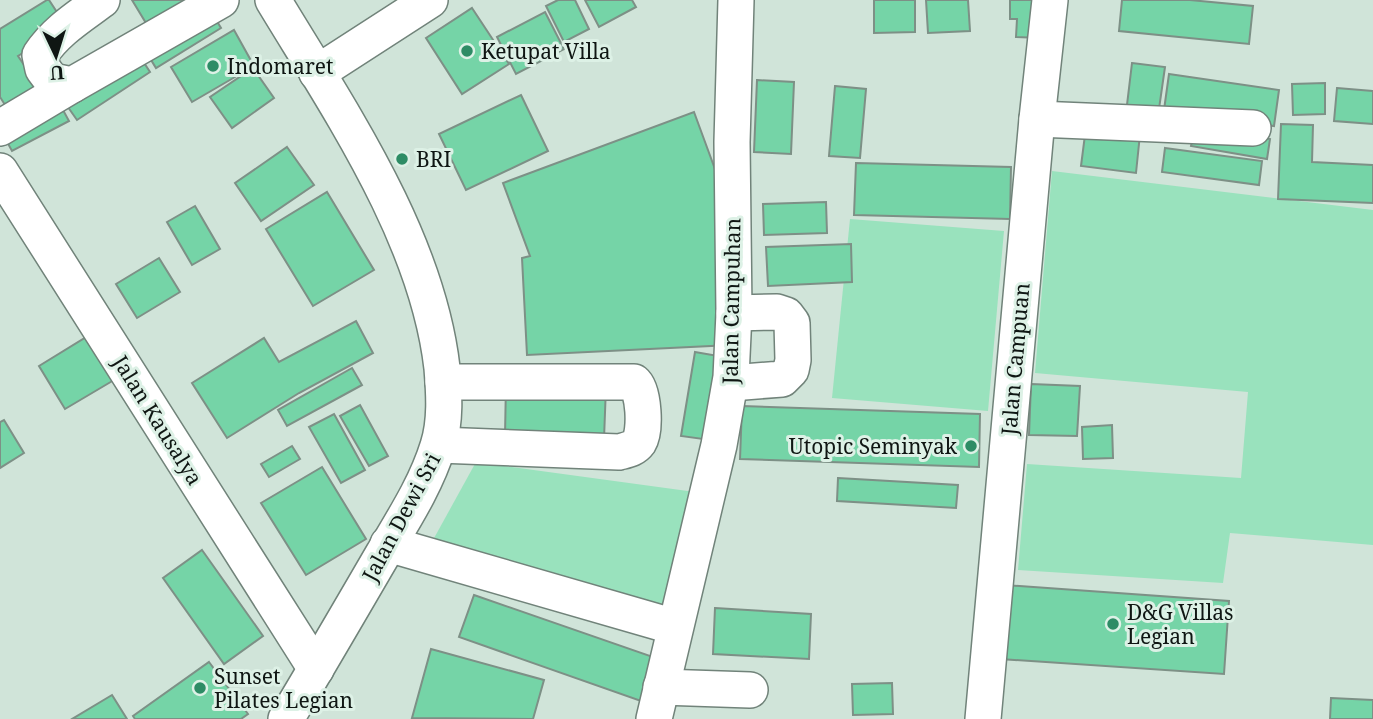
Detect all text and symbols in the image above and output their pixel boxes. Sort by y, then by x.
north arrow [21,21,91,91]
place label: Ketupat Villa [481,37,611,65]
marker: Ketupat Villa [459,43,475,59]
place label: Indomaret [227,52,333,80]
marker: Indomaret [205,58,221,74]
text: U [49,59,65,86]
place label: BRI [416,145,451,173]
marker: BRI [394,151,410,167]
street label: Jalan Campuhan [716,218,746,385]
street label: Jalan Campuan [994,282,1036,437]
street label: Jalan Kausalya [106,349,209,490]
place label: Utopic Seminyak [789,432,958,460]
marker: Utopic Seminyak [963,438,979,454]
street label: Jalan Dewi Sri [355,448,447,587]
place label: D&G Villas Legian [1127,598,1234,650]
marker: D&G Villas Legian [1105,616,1121,632]
place label: Sunset Pilates Legian [214,662,353,714]
marker: Sunset Pilates Legian [192,680,208,696]

